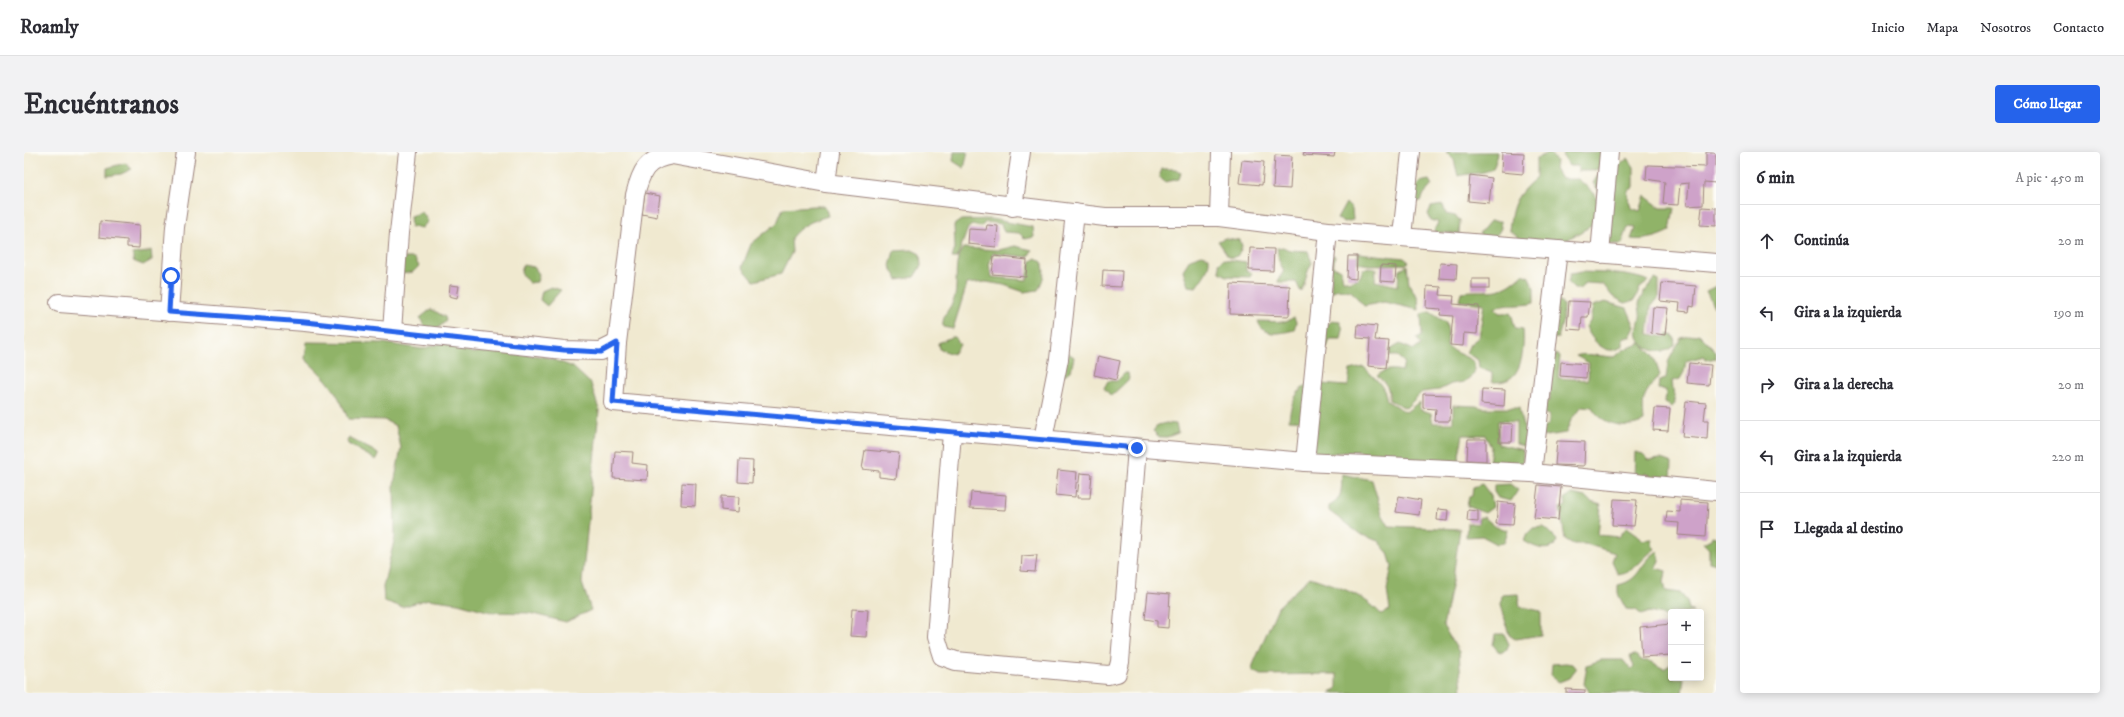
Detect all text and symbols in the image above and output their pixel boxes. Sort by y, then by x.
text: Roamly [20,16,79,39]
text: Inicio [1871,19,1904,37]
text: Mapa [1926,19,1958,37]
text: Nosotros [1980,19,2031,37]
text: Contacto [2053,19,2104,37]
button: Cómo llegar [1995,85,2100,123]
text: Encuéntranos [24,87,179,122]
text: 6 min [1756,167,1795,189]
text: A pie · 450 m [2016,170,2084,186]
icon: ahead [1756,230,1778,252]
text: Continúa [1794,231,1849,250]
text: 20 m [2058,233,2084,249]
route start [162,267,180,285]
icon: left [1756,302,1778,324]
text: Gira a la izquierda [1794,303,1902,322]
text: 190 m [2053,305,2084,321]
icon: right [1756,374,1778,396]
text: Gira a la derecha [1794,375,1893,394]
text: 20 m [2058,377,2084,393]
route end [1128,439,1146,457]
icon: left [1756,446,1778,468]
text: Gira a la izquierda [1794,447,1902,466]
text: 220 m [2052,449,2084,465]
icon: arrive [1756,518,1778,540]
text: Llegada al destino [1794,519,1903,538]
map controls [1668,609,1704,681]
button: + [1668,609,1704,645]
button: − [1668,645,1704,681]

